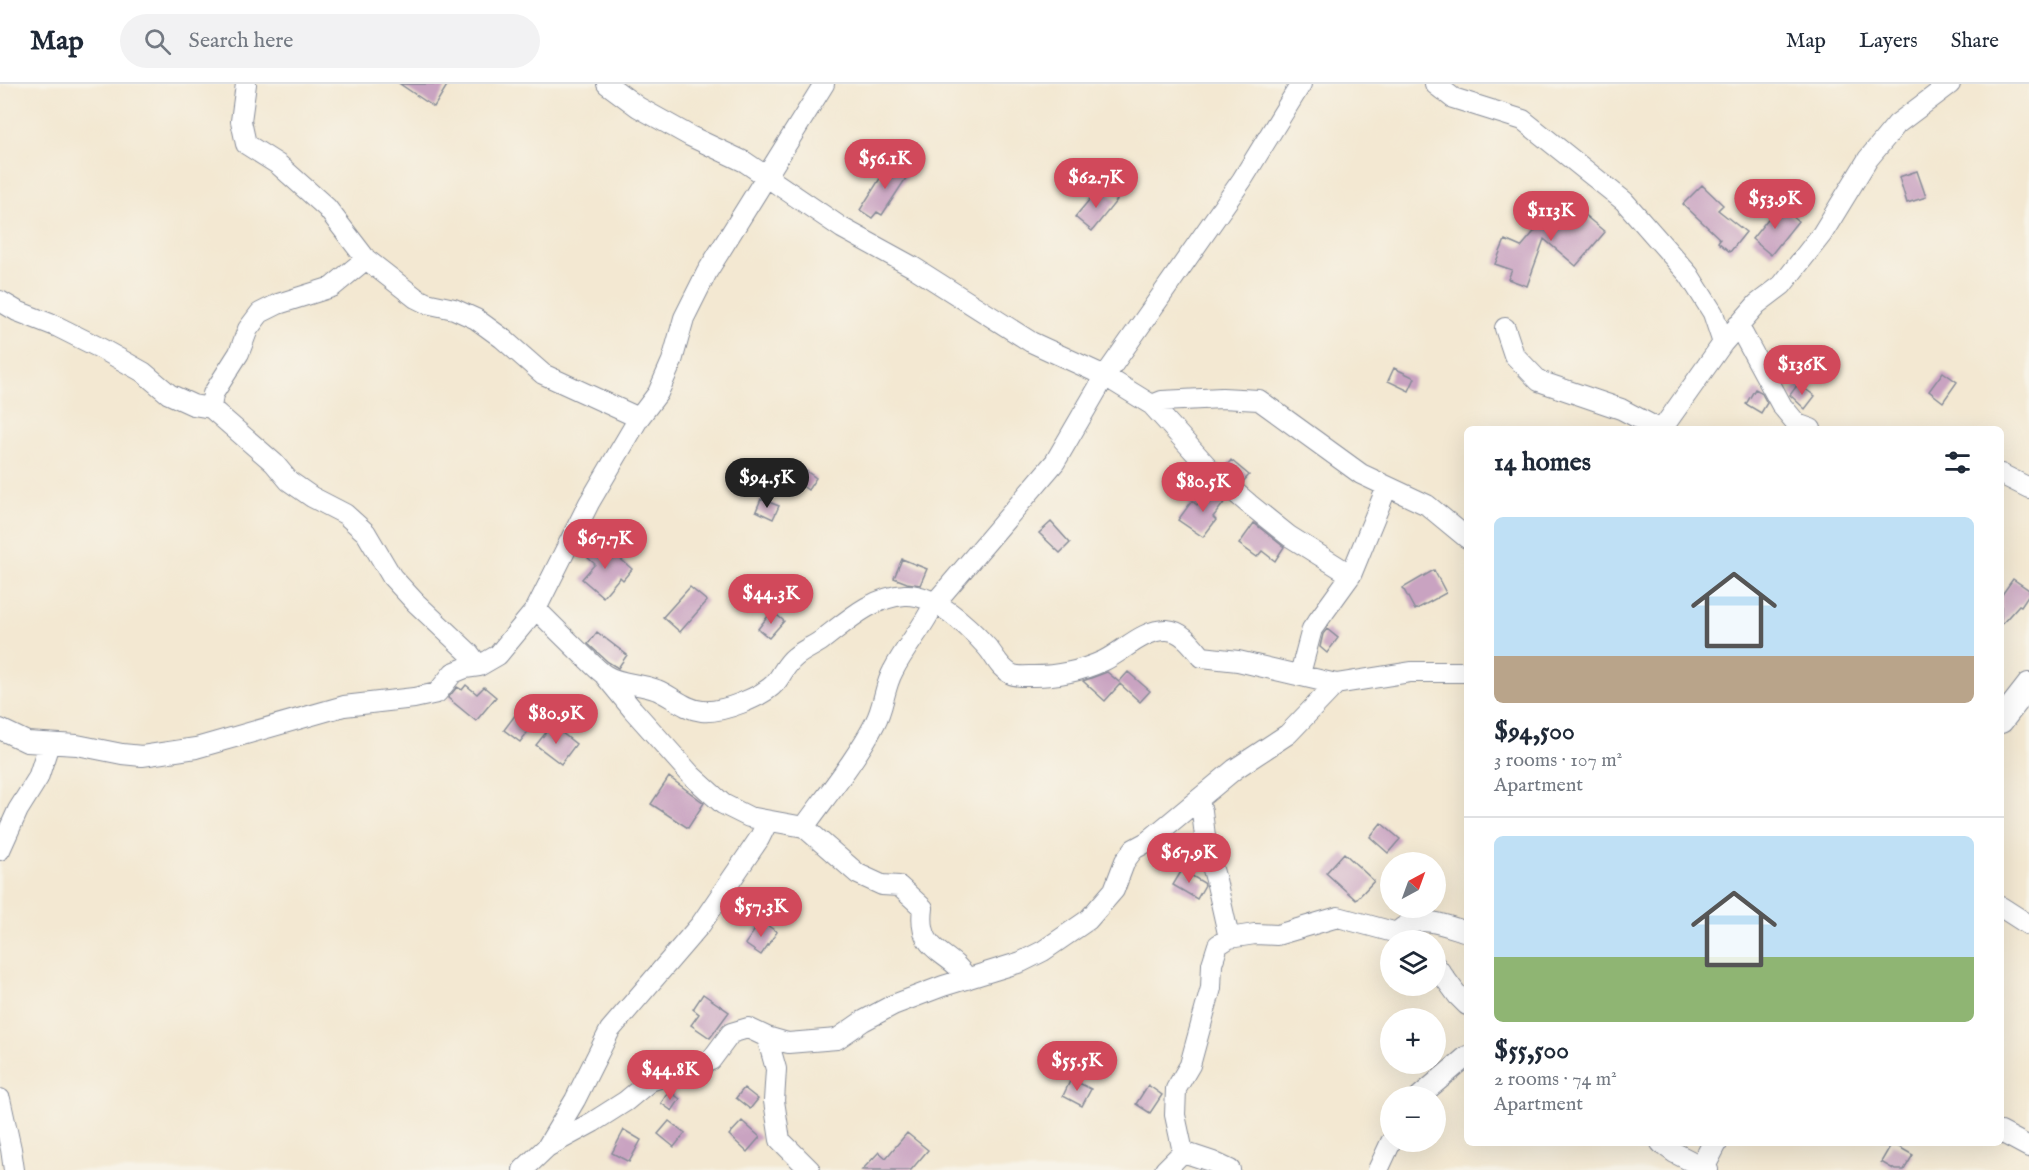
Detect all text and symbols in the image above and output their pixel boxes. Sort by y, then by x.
search box [120,14,540,68]
text: Map [30,24,84,59]
icon: search [141,25,174,58]
text: Search here [189,27,293,55]
text: Map [1786,28,1826,55]
text: Layers [1859,28,1918,55]
text: Share [1951,28,1999,55]
pin: $56.1K [836,139,934,190]
text: $56.1K [859,146,911,171]
pin: $62.7K [1047,158,1145,209]
text: $62.7K [1068,165,1124,190]
pin: $53.9K [1726,179,1824,230]
text: $53.9K [1748,186,1802,211]
pin: $113K [1509,191,1593,242]
text: $113K [1527,198,1575,223]
pin: $136K [1760,345,1844,396]
text: $136K [1778,352,1826,377]
text: 14 homes [1494,446,1591,479]
icon: filters [1941,446,1974,479]
pin: $94.5K [718,458,816,509]
pin: $80.5K [1154,462,1252,513]
text: $94.5K [739,465,795,490]
text: $80.5K [1176,469,1230,494]
pin: $67.7K [556,519,654,570]
text: $67.7K [577,526,633,551]
icon: home [1680,556,1788,664]
pin: $44.3K [722,574,820,625]
text: $44.3K [742,581,800,606]
pin: $80.9K [507,694,605,745]
text: $80.9K [528,701,584,726]
text: $94,500 [1494,715,1575,748]
text: 3 rooms · 107 m² [1494,748,1622,773]
text: Apartment [1494,773,1583,798]
pin: $67.9K [1140,833,1238,884]
text: $67.9K [1161,840,1217,865]
north arrow [1380,852,1446,918]
map controls [1380,852,1446,1152]
icon: home [1680,875,1788,983]
pin: $57.3K [712,887,810,938]
text: $57.3K [734,894,788,919]
button: layers [1380,930,1446,996]
button: + [1380,1008,1446,1074]
text: $55,500 [1494,1034,1569,1067]
pin: $55.5K [1028,1041,1126,1092]
text: $55.5K [1051,1048,1103,1073]
pin: $44.8K [621,1050,719,1101]
text: $44.8K [641,1057,699,1082]
text: 2 rooms · 74 m² [1494,1067,1617,1092]
button: − [1380,1086,1446,1152]
text: Apartment [1494,1092,1583,1117]

